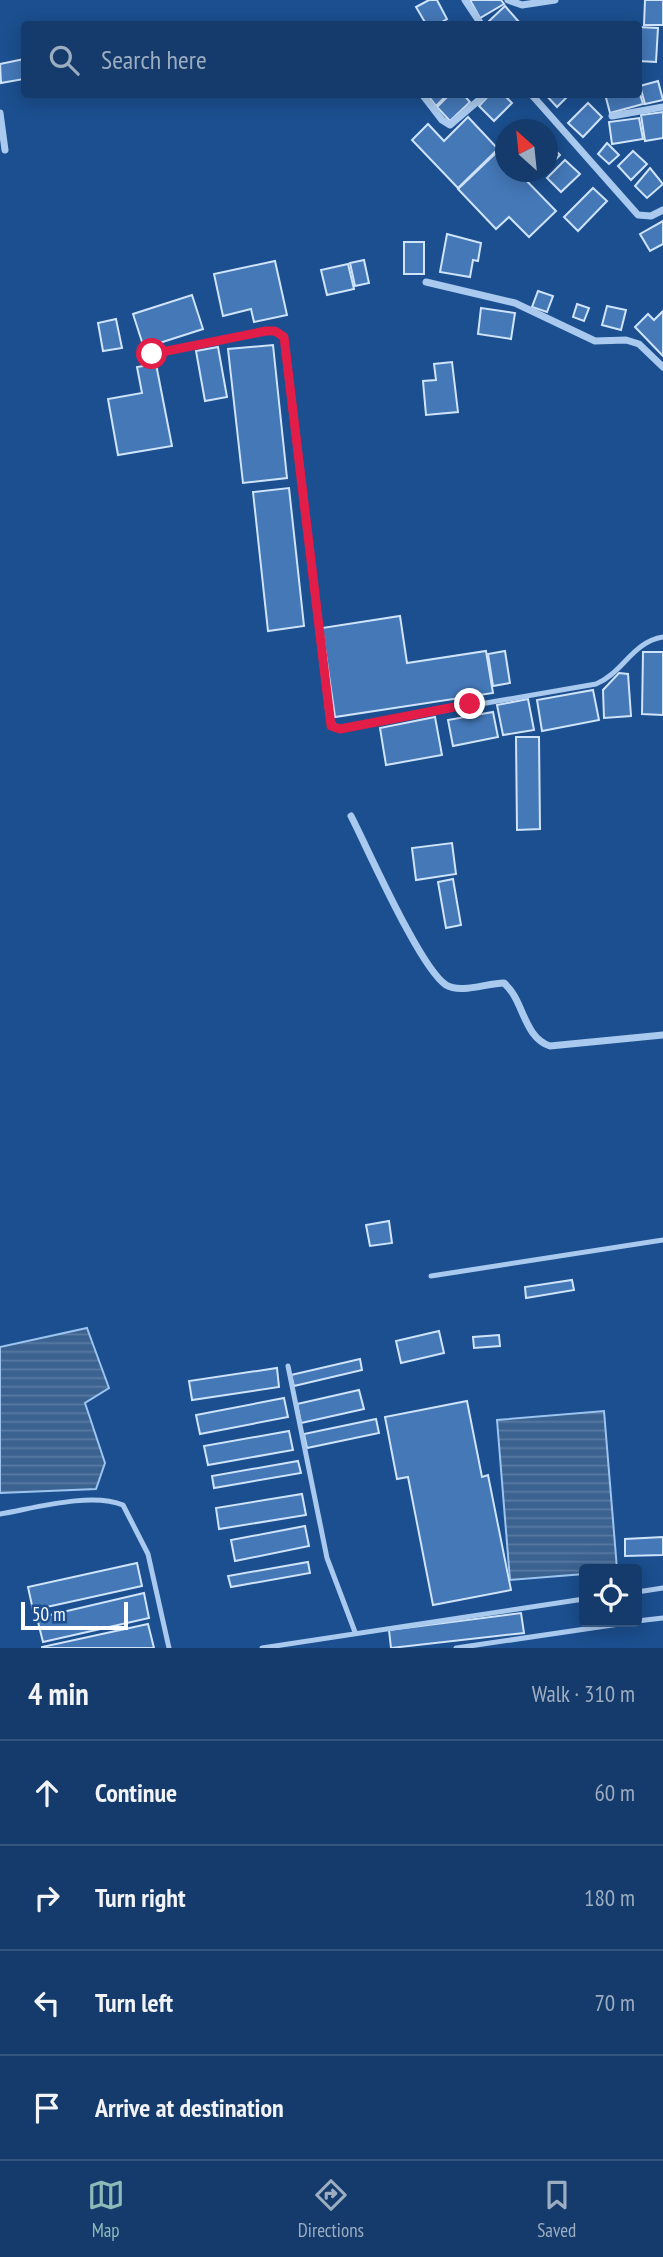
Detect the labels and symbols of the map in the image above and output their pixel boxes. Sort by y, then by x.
north arrow [495,119,558,182]
route start [136,338,167,369]
route end [454,688,485,719]
scale bar [21,1599,128,1631]

